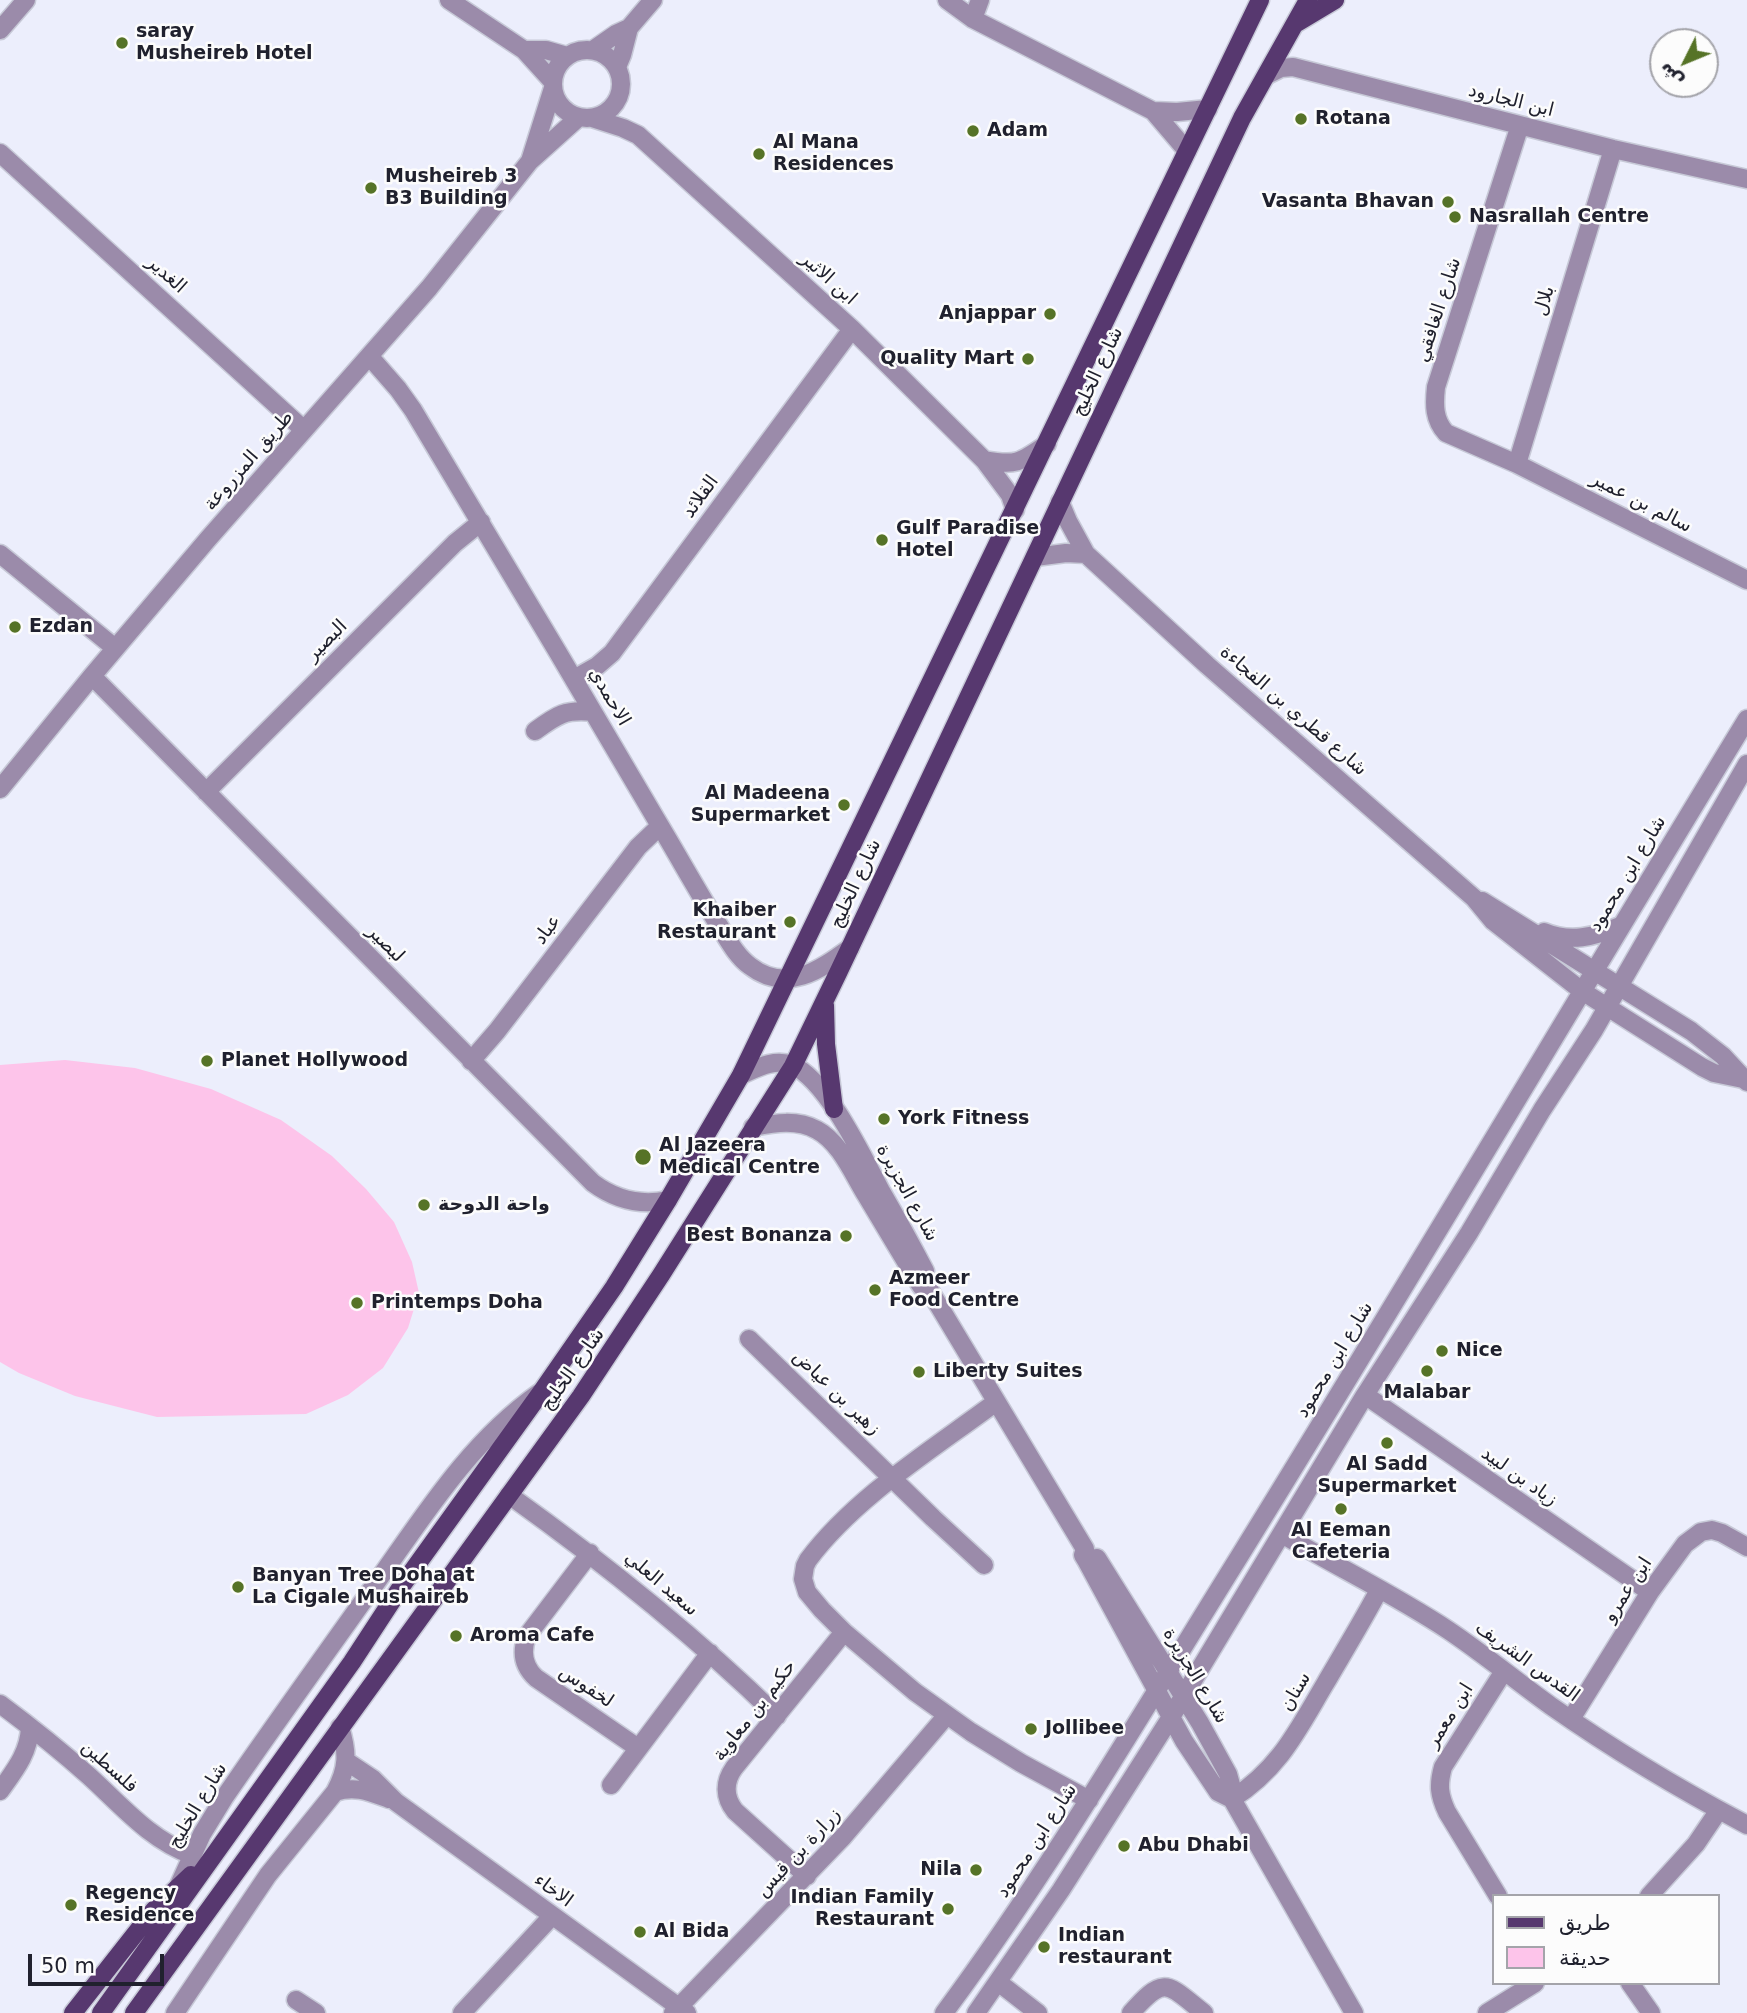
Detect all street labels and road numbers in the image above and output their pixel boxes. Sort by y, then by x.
street label: ابن الجارود [1466,79,1556,123]
street label: ابن الاثير [795,248,861,310]
street label: الغدير [141,251,191,299]
street label: شارع الغافقي [1411,255,1467,365]
street label: بلال [1530,283,1560,319]
street label: شارع الخليج [1067,324,1129,420]
street label: طريق المزروعة [199,406,299,516]
street label: سالم بن عمير [1587,468,1695,538]
street label: القلائد [678,471,724,523]
street label: البصير [301,615,353,667]
street label: شارع قطري بن الفجاءة [1215,641,1371,781]
street label: الاحمدي [583,664,635,730]
street label: شارع ابن محمود [1584,812,1672,936]
street label: شارع الخليج [825,836,887,932]
street label: عباد [529,911,567,949]
street label: لبصير [361,920,409,968]
street label: شارع الجزيرة [871,1140,943,1246]
street label: شارع ابن محمود [1291,1298,1379,1422]
street label: شارع الخليج [536,1324,610,1416]
street label: زهير بن عياض [787,1346,885,1440]
street label: زياد بن لبيد [1477,1442,1561,1512]
street label: سعيد العلي [620,1547,702,1621]
street label: ابن عمرو [1599,1553,1657,1627]
street label: القدس الشريف [1470,1617,1584,1707]
street label: شارع الجزيرة [1157,1624,1233,1728]
street label: حكيم بن معاوية [708,1656,802,1766]
street label: لخفوس [554,1661,618,1713]
street label: سنان [1276,1668,1316,1716]
street label: ابن معمر [1421,1679,1479,1753]
street label: فلسطين [76,1736,142,1798]
street label: شارع الخليج [164,1759,232,1853]
street label: شارع ابن محمود [992,1780,1082,1902]
street label: زرارة بن قيس [752,1804,846,1902]
street label: الاخاء [529,1869,577,1913]

